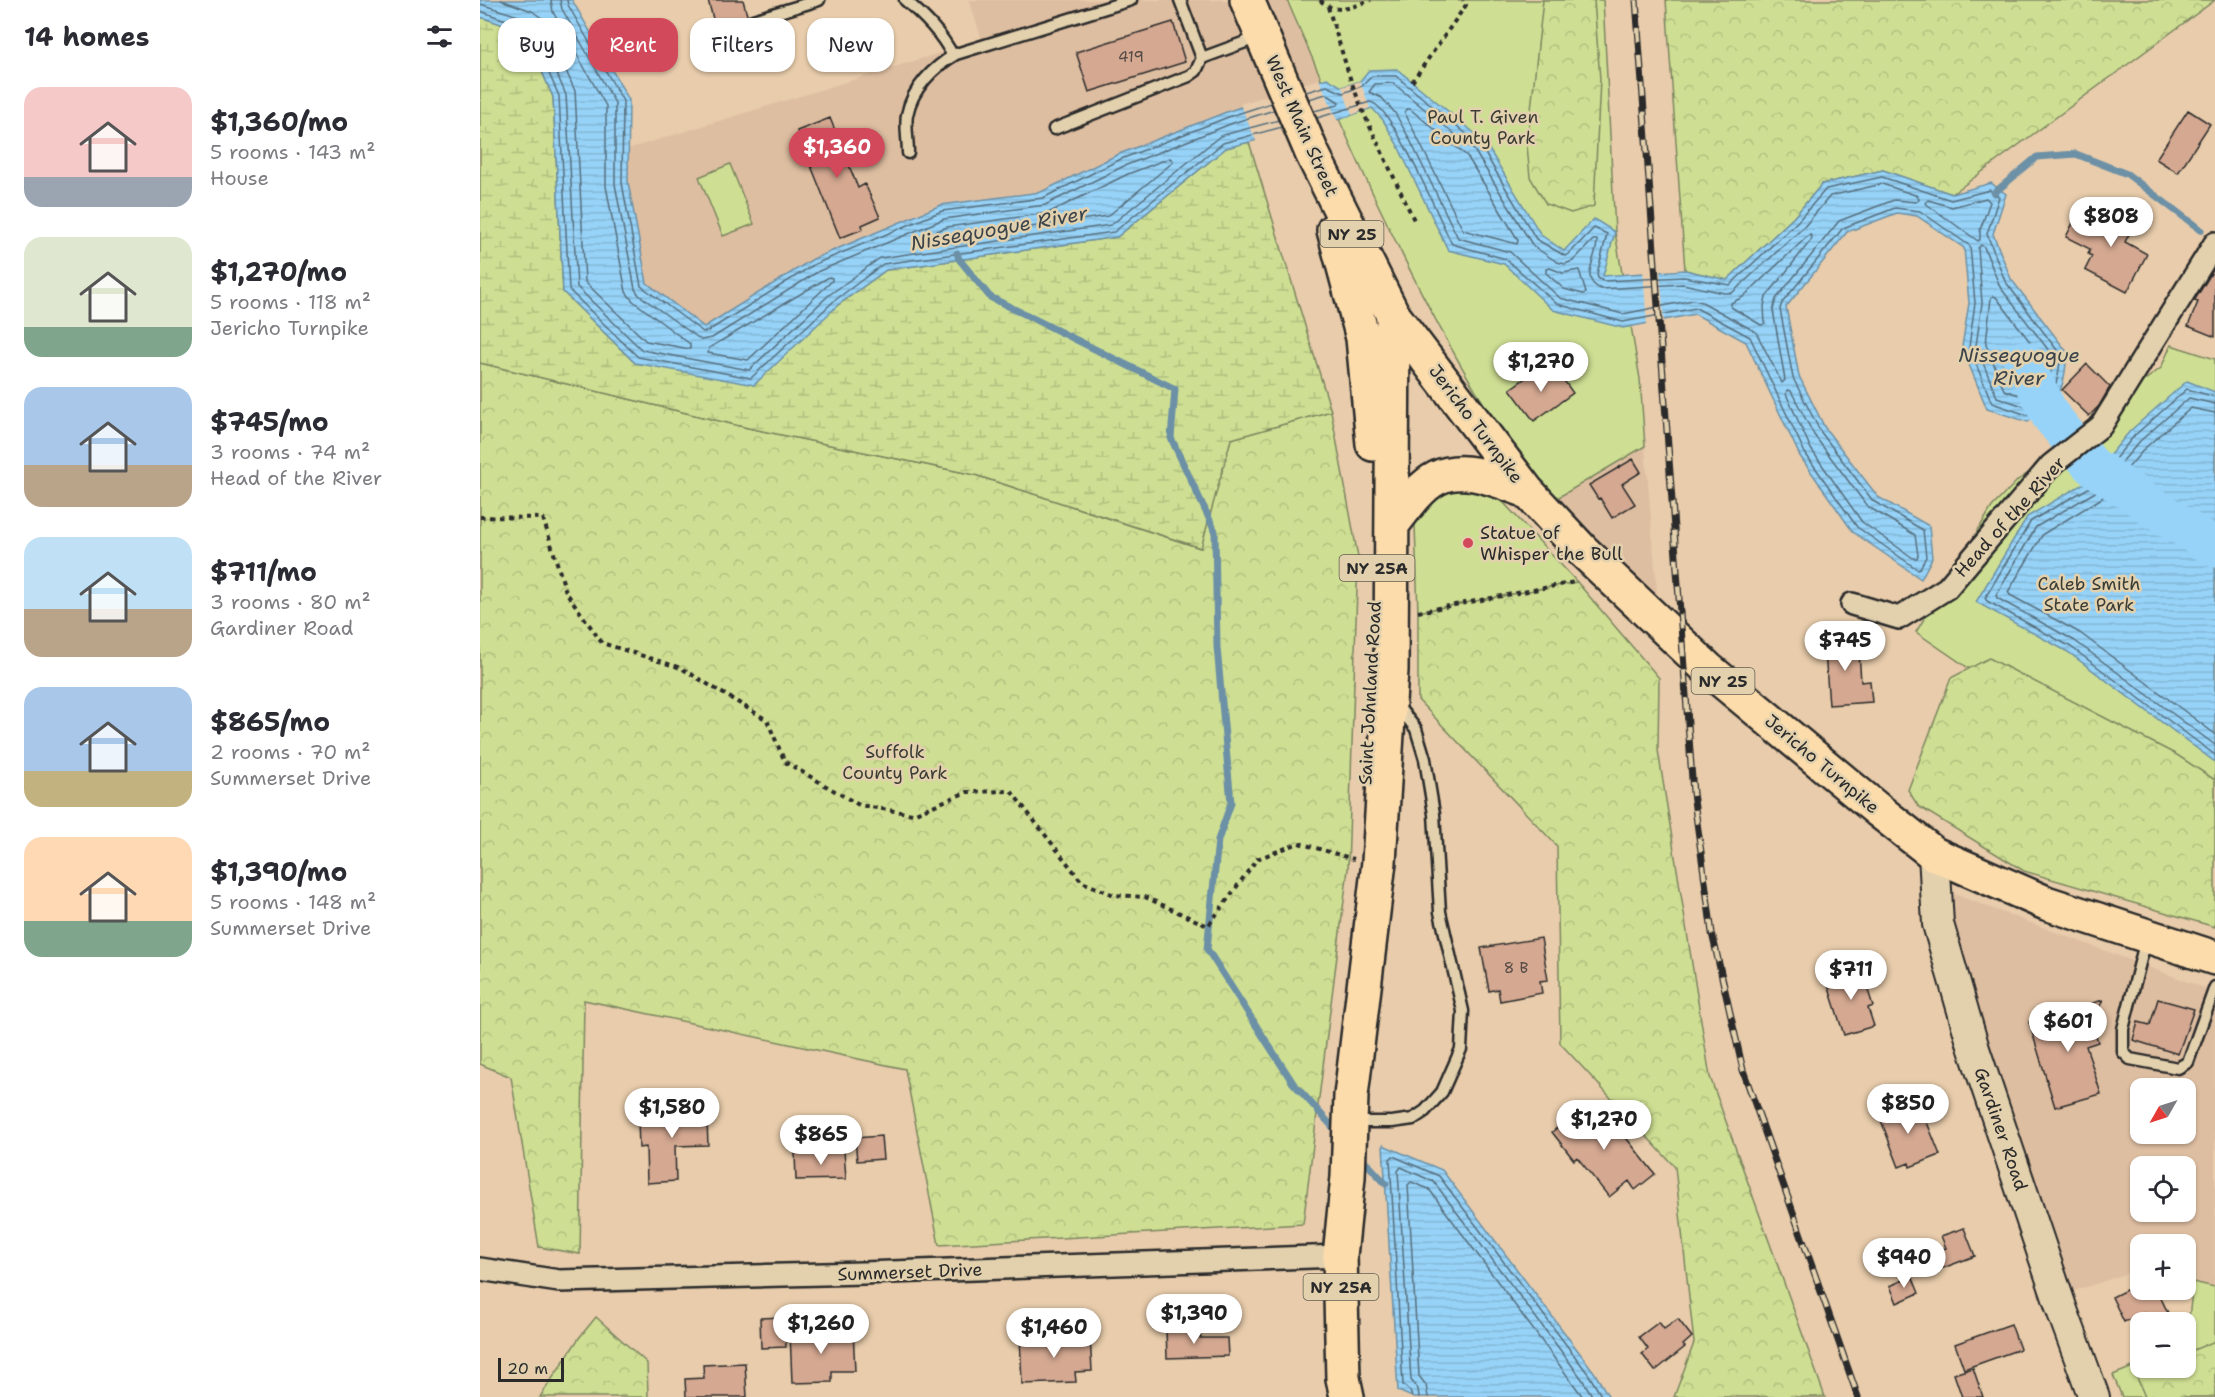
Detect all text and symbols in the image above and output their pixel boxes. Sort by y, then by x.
chip: Buy [498,18,576,72]
chip: Rent [588,18,678,72]
chip: Filters [690,18,795,72]
chip: New [807,18,894,72]
text: 14 homes [24,19,150,54]
icon: filters [423,20,456,53]
house number: 419 [1118,47,1144,67]
street label: West Main Street [1260,52,1344,201]
text: $1,360/mo [210,104,348,139]
park label: Paul T. Given County Park [1427,105,1539,150]
icon: home [72,111,144,183]
pin: $1,360 [788,128,886,179]
text: $1,360 [803,134,871,160]
text: 5 rooms · 143 m² [210,139,375,165]
text: House [210,165,269,191]
pin: $808 [2075,197,2147,248]
water label: Nissequogue River [908,200,1090,256]
text: $808 [2083,203,2139,229]
road number: NY 25 [1320,221,1384,247]
text: $1,270/mo [210,254,347,289]
icon: home [72,261,144,333]
text: 5 rooms · 118 m² [210,289,371,315]
text: Jericho Turnpike [210,315,369,341]
pin: $1,270 [1492,342,1590,393]
water label: Nissequogue River [1958,342,2080,391]
text: $1,270 [1507,348,1575,374]
street label: Jericho Turnpike [1423,360,1529,488]
text: $745/mo [210,404,329,439]
icon: home [72,411,144,483]
text: 3 rooms · 74 m² [210,439,370,465]
street label: Head of the River [1949,451,2071,583]
text: Head of the River [210,465,382,491]
place label: Statue of Whisper the Bull [1480,521,1623,566]
marker: Statue of Whisper the Bull [1461,536,1475,550]
text: $711/mo [210,554,317,589]
road number: NY 25A [1340,555,1414,581]
icon: home [72,561,144,633]
park label: Caleb Smith State Park [2038,572,2140,617]
text: 3 rooms · 80 m² [210,589,371,615]
street label: Saint Johnland Road [1353,600,1387,786]
text: Gardiner Road [210,615,353,641]
pin: $745 [1809,621,1881,672]
text: $745 [1818,627,1872,653]
road number: NY 25 [1692,668,1754,694]
text: $865/mo [210,704,330,739]
street label: Jericho Turnpike [1760,709,1884,819]
icon: home [72,711,144,783]
text: 2 rooms · 70 m² [210,739,371,765]
park label: Suffolk County Park [842,740,948,785]
text: Summerset Drive [210,765,371,791]
text: $1,390/mo [210,854,347,889]
icon: home [72,861,144,933]
text: 5 rooms · 148 m² [210,889,376,915]
text: Summerset Drive [210,915,371,941]
pin: $711 [1815,950,1887,1001]
text: $711 [1829,956,1873,982]
house number: 8 B [1504,958,1528,978]
pin: $601 [2032,1002,2104,1053]
text: $601 [2043,1008,2093,1034]
street label: Gardiner Road [1969,1064,2033,1194]
north arrow [2130,1078,2196,1144]
map controls [2130,1078,2196,1378]
pin: $850 [1872,1084,1944,1135]
pin: $1,580 [623,1088,721,1139]
text: $850 [1881,1090,1935,1116]
text: $1,580 [638,1094,706,1120]
pin: $1,270 [1555,1100,1653,1151]
text: $1,270 [1570,1106,1638,1132]
pin: $865 [785,1115,857,1166]
text: $865 [794,1121,848,1147]
button: locate [2130,1156,2196,1222]
button: + [2130,1234,2196,1300]
pin: $940 [1868,1238,1940,1289]
text: $940 [1877,1244,1931,1270]
street label: Summerset Drive [837,1257,983,1287]
road number: NY 25A [1304,1274,1378,1300]
pin: $1,390 [1145,1294,1243,1345]
text: $1,390 [1160,1300,1228,1326]
pin: $1,260 [772,1304,870,1355]
pin: $1,460 [1005,1308,1103,1359]
text: $1,260 [787,1310,855,1336]
button: − [2130,1312,2196,1378]
text: $1,460 [1020,1314,1088,1340]
scale bar [498,1355,564,1382]
text: 20 m [507,1358,548,1379]

